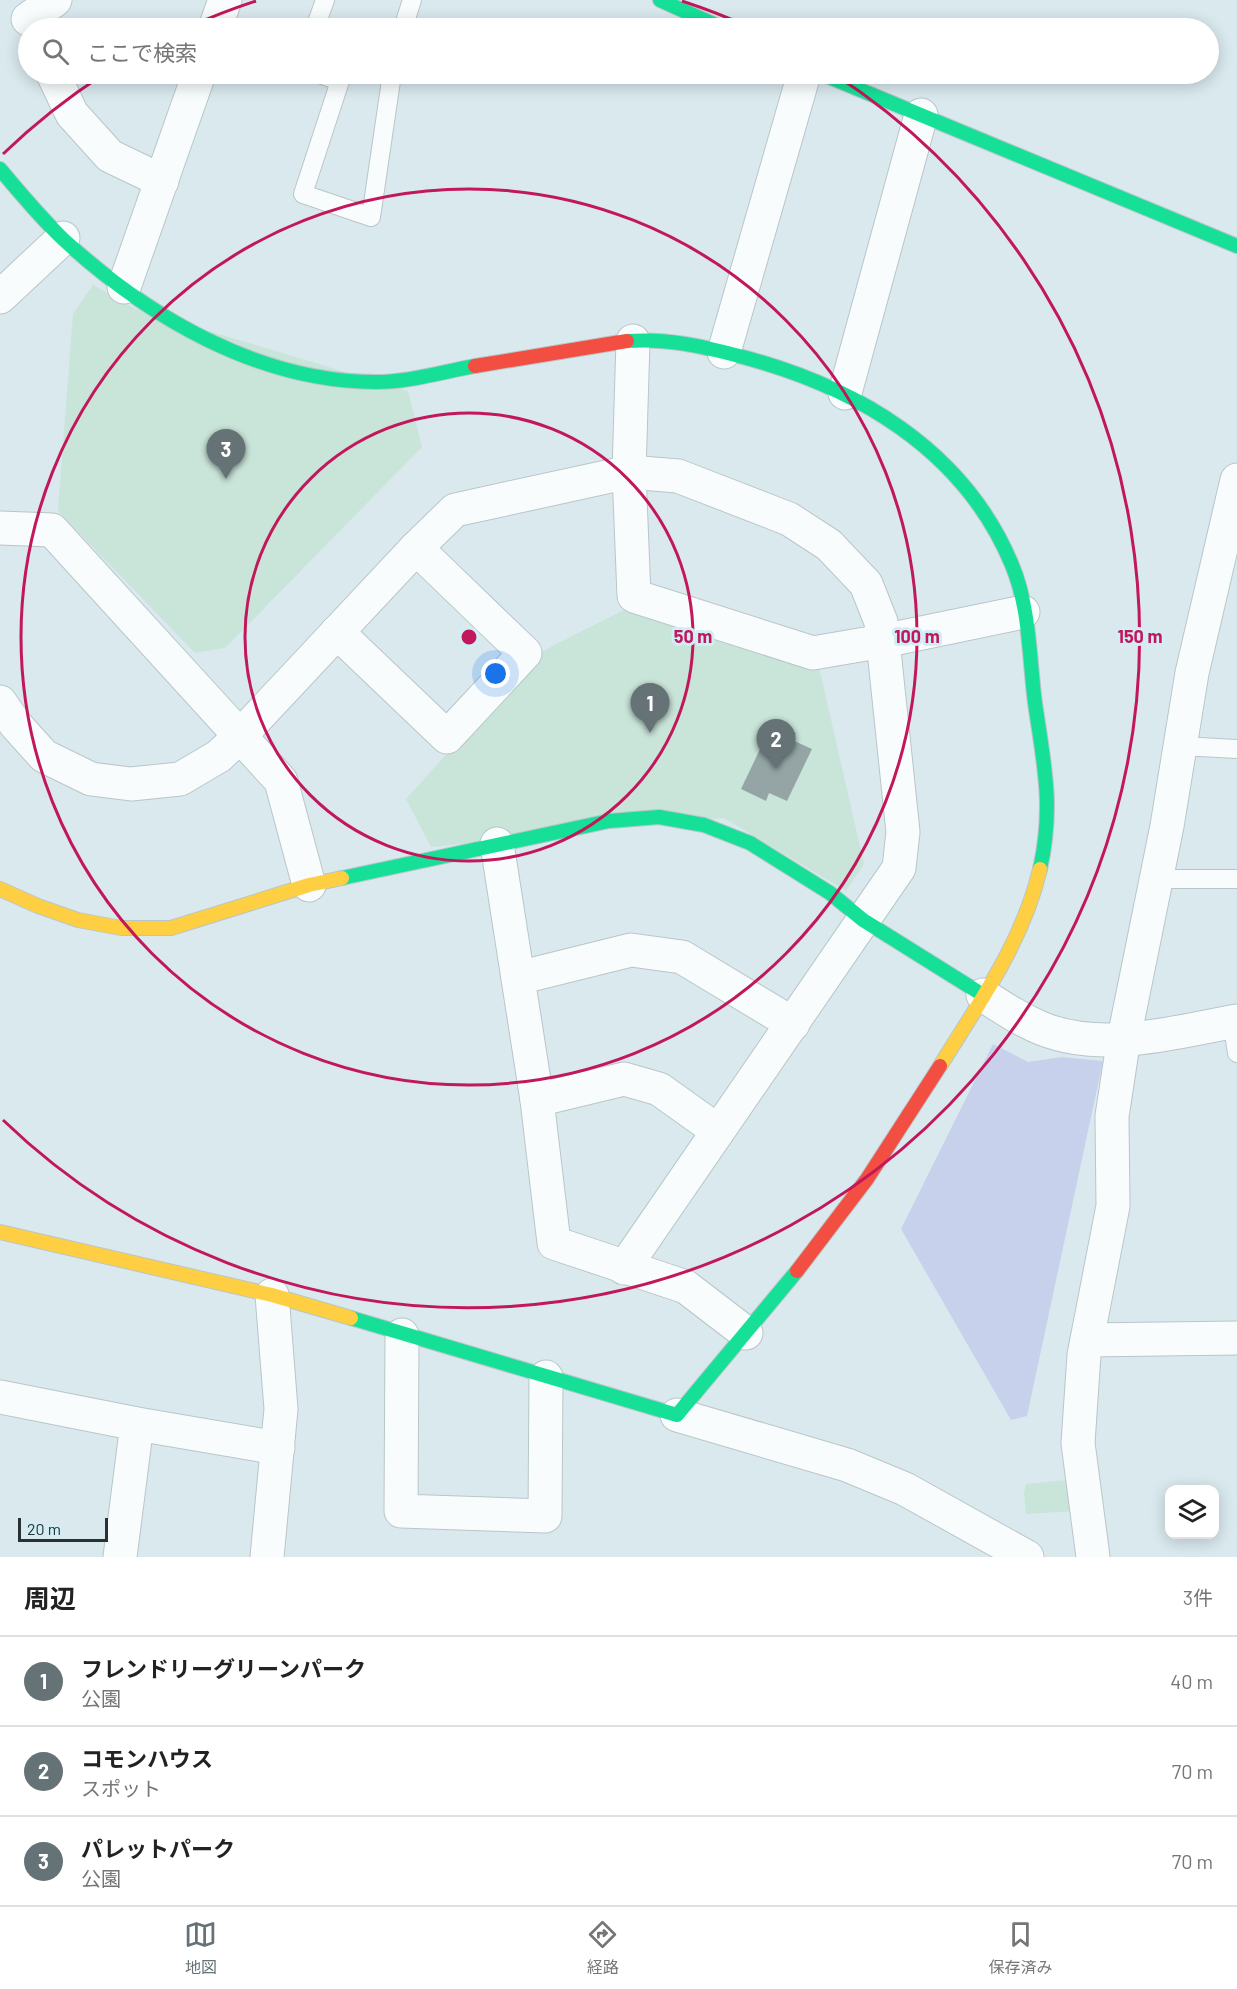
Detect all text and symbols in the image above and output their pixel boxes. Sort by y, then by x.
search box [18,18,1219,84]
icon: search [39,35,72,68]
text: ここで検索 [87,39,197,65]
pin: 3 [206,430,246,479]
text: 50 m [674,625,712,647]
text: 100 m [894,625,940,647]
text: 150 m [1118,625,1162,647]
centre of rings [459,627,479,647]
your location [481,659,510,688]
pin: 1 [630,684,670,733]
pin: 2 [756,720,796,769]
map controls [1165,1485,1219,1539]
button: layers [1165,1485,1219,1539]
scale bar [18,1515,108,1542]
text: 20 m [27,1519,61,1538]
text: 周辺 [24,1582,76,1613]
text: 3件 [1183,1585,1213,1609]
text: フレンドリーグリーンパーク [81,1655,366,1681]
text: 1 [40,1669,47,1693]
text: 40 m [1170,1669,1213,1693]
text: 公園 [81,1686,121,1710]
text: コモンハウス [81,1745,213,1771]
text: 2 [38,1759,49,1783]
text: 70 m [1172,1759,1213,1783]
text: スポット [81,1776,161,1800]
text: パレットパーク [81,1835,235,1861]
text: 3 [38,1849,49,1873]
text: 70 m [1172,1849,1213,1873]
text: 公園 [81,1866,121,1890]
tab: 地図 [184,1918,217,1978]
tab: 経路 [586,1918,619,1978]
tab: 保存済み [988,1918,1052,1978]

